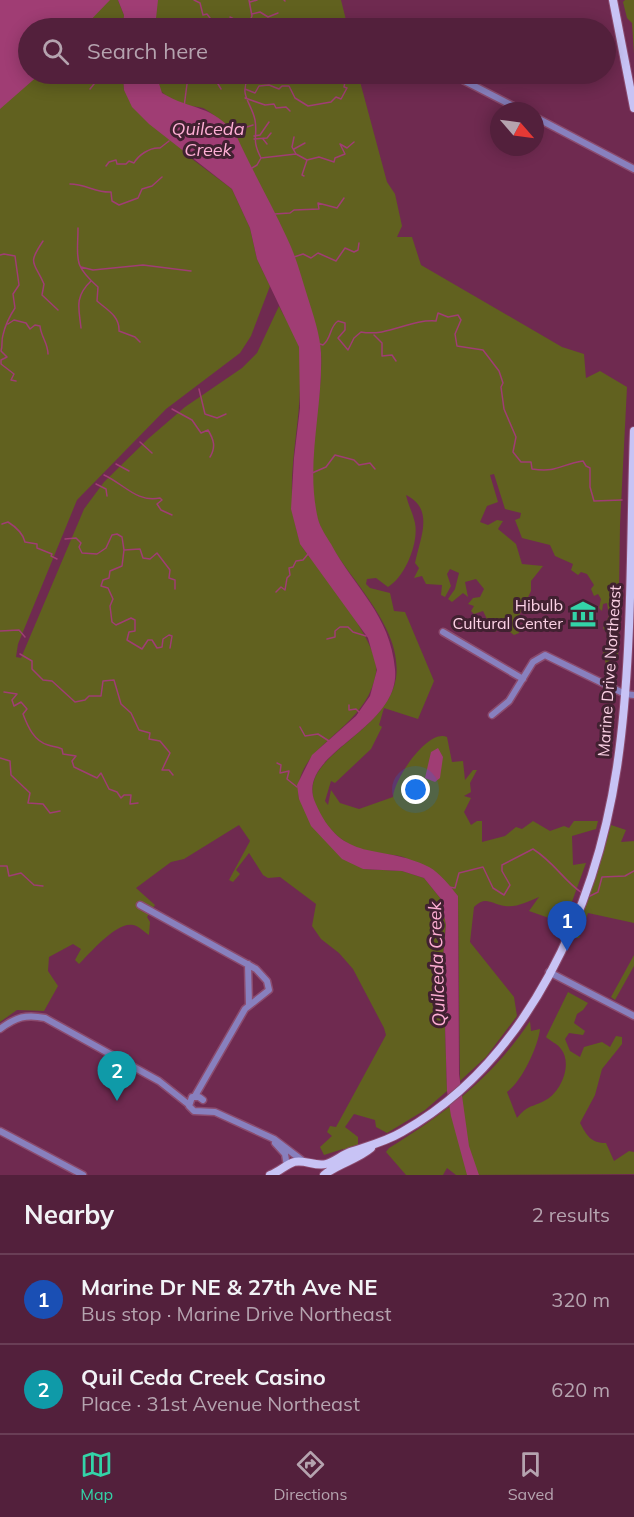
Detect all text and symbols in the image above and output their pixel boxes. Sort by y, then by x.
search box [18,18,616,84]
icon: search [39,35,72,68]
text: Search here [87,37,208,65]
north arrow [490,102,544,156]
water label: Quilceda Creek [172,117,245,161]
street label: Marine Drive Northeast [593,584,625,758]
place label: Hibulb Cultural Center [453,595,563,633]
museum icon: Hibulb Cultural Center [568,599,598,629]
your location [401,775,430,804]
water label: Quilceda Creek [423,900,450,1027]
pin: 1 [548,902,586,951]
pin: 2 [98,1052,136,1101]
text: Nearby [24,1198,114,1231]
text: 2 results [532,1202,610,1227]
text: Marine Dr NE & 27th Ave NE [81,1273,377,1301]
text: 1 [38,1287,50,1312]
text: 320 m [551,1287,610,1312]
text: Bus stop · Marine Drive Northeast [81,1301,392,1326]
text: Quil Ceda Creek Casino [81,1363,326,1391]
text: 2 [38,1377,50,1402]
text: 620 m [551,1377,610,1402]
text: Place · 31st Avenue Northeast [81,1391,360,1416]
tab: Map [80,1448,113,1504]
tab: Directions [273,1448,347,1504]
tab: Saved [508,1448,554,1504]

